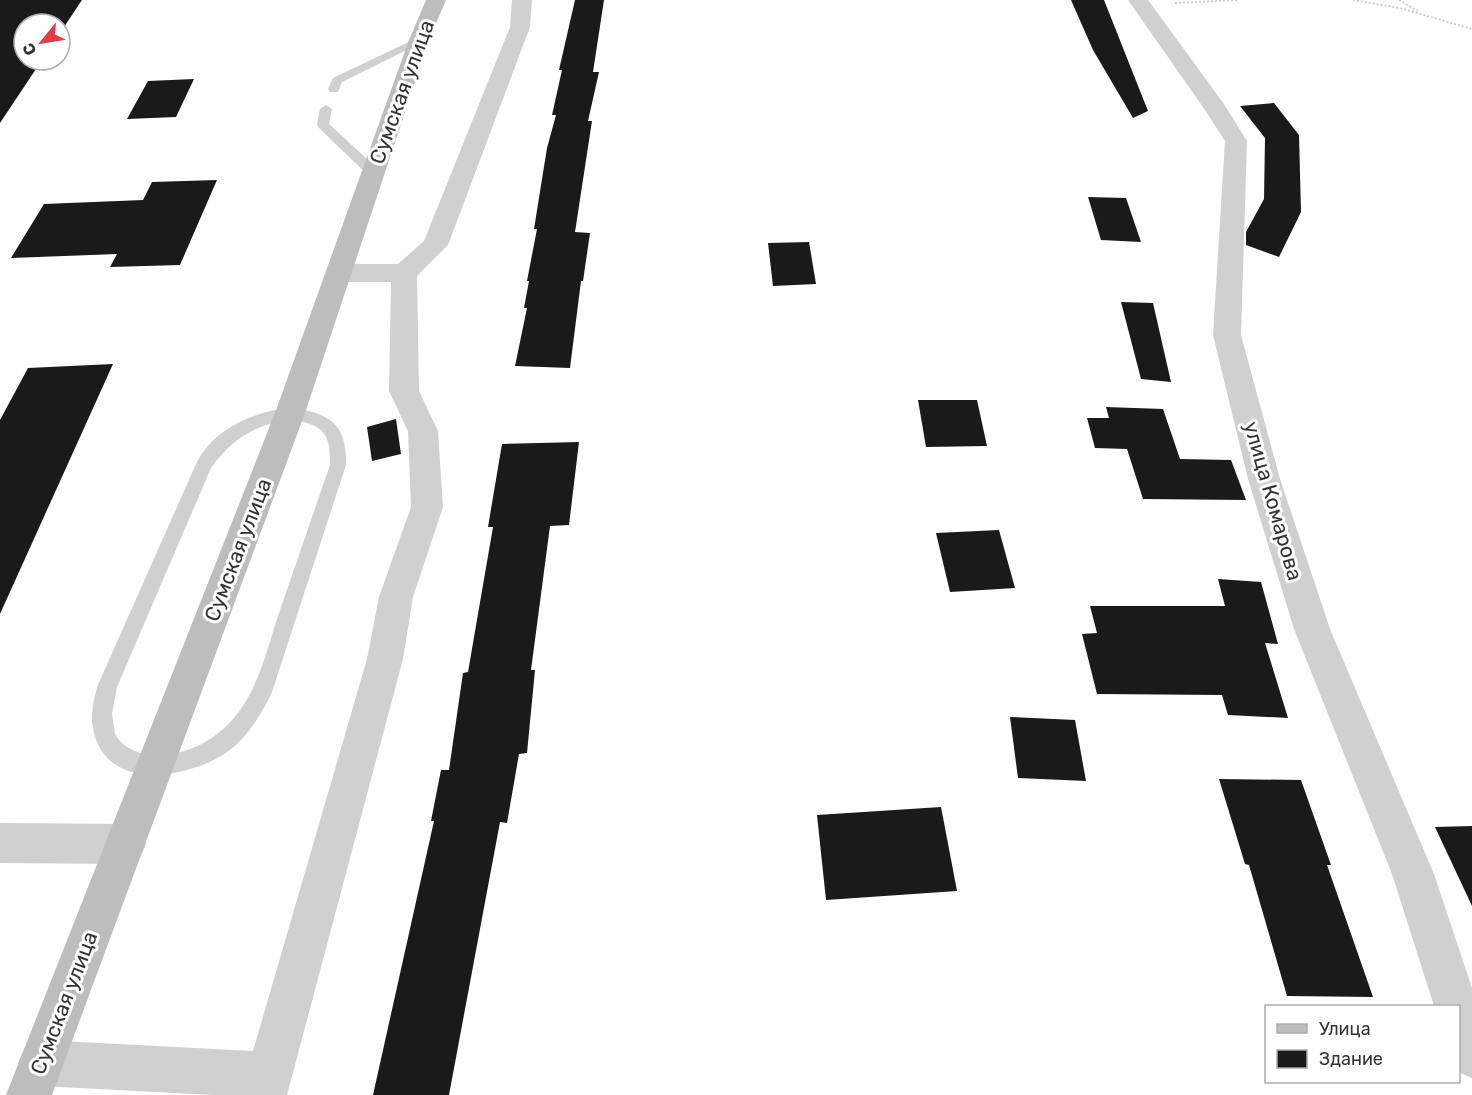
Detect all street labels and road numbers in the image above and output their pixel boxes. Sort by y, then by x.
street label: Сумская улица [364,16,439,167]
street label: улица Комарова [1239,418,1308,583]
street label: Сумская улица [199,475,276,625]
street label: Сумская улица [25,928,102,1078]

